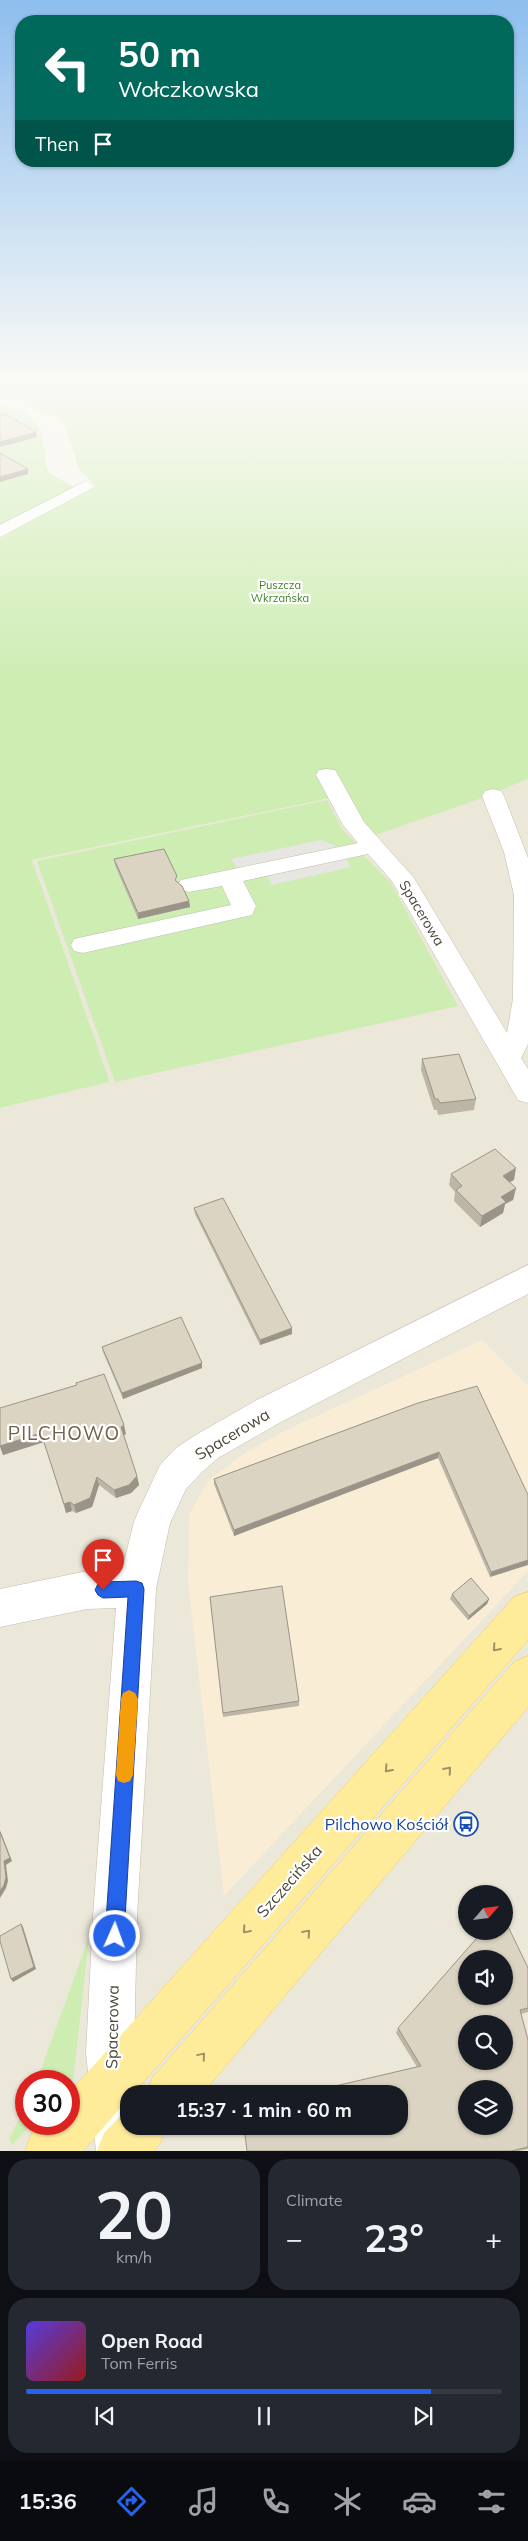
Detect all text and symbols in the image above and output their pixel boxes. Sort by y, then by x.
text: 50 m [118,32,201,76]
icon: left [35,35,100,100]
text: Wołczkowska [118,75,259,103]
icon: arrive [89,130,117,158]
text: Then [35,132,79,156]
park label: Puszcza Wkrzańska [251,578,309,605]
street label: Spacerowa [395,877,449,949]
street label: Spacerowa [191,1404,273,1464]
district label: PILCHOWO [8,1421,120,1445]
pin [82,1539,124,1590]
icon: arrive [89,1546,117,1574]
one-way arrow [493,1642,502,1651]
one-way arrow [385,1764,394,1773]
one-way arrow [442,1767,451,1776]
bus stop icon: Pilchowo Kościół [453,1811,479,1837]
place label: Pilchowo Kościół [325,1814,449,1834]
street label: Szczecińska [252,1841,326,1921]
north arrow [458,1885,512,1940]
map controls [458,1885,513,2135]
position arrow [88,1909,140,1961]
one-way arrow [243,1924,251,1933]
one-way arrow [302,1930,310,1939]
button: sound [458,1950,513,2005]
street label: Spacerowa [101,1985,123,2069]
button: search [458,2015,513,2070]
one-way arrow [196,2053,205,2062]
speed limit sign: 30 [15,2070,80,2135]
button: layers [458,2080,513,2135]
text: 15:37 · 1 min · 60 m [176,2098,352,2122]
text: 20 [95,2174,173,2255]
text: Climate [286,2190,342,2210]
text: 23° [364,2214,424,2262]
text: − [286,2221,303,2256]
text: + [485,2221,502,2256]
text: km/h [116,2247,152,2267]
text: Open Road [101,2329,203,2353]
text: Tom Ferris [101,2353,178,2373]
icon: previous [91,2402,119,2430]
icon: pause [250,2402,278,2430]
icon: next [409,2402,437,2430]
icon: directions [114,2484,149,2519]
icon: music [186,2484,221,2519]
icon: phone [258,2484,293,2519]
icon: climate [330,2484,365,2519]
icon: car [402,2484,437,2519]
icon: filters [474,2484,509,2519]
text: 15:36 [19,2487,77,2515]

